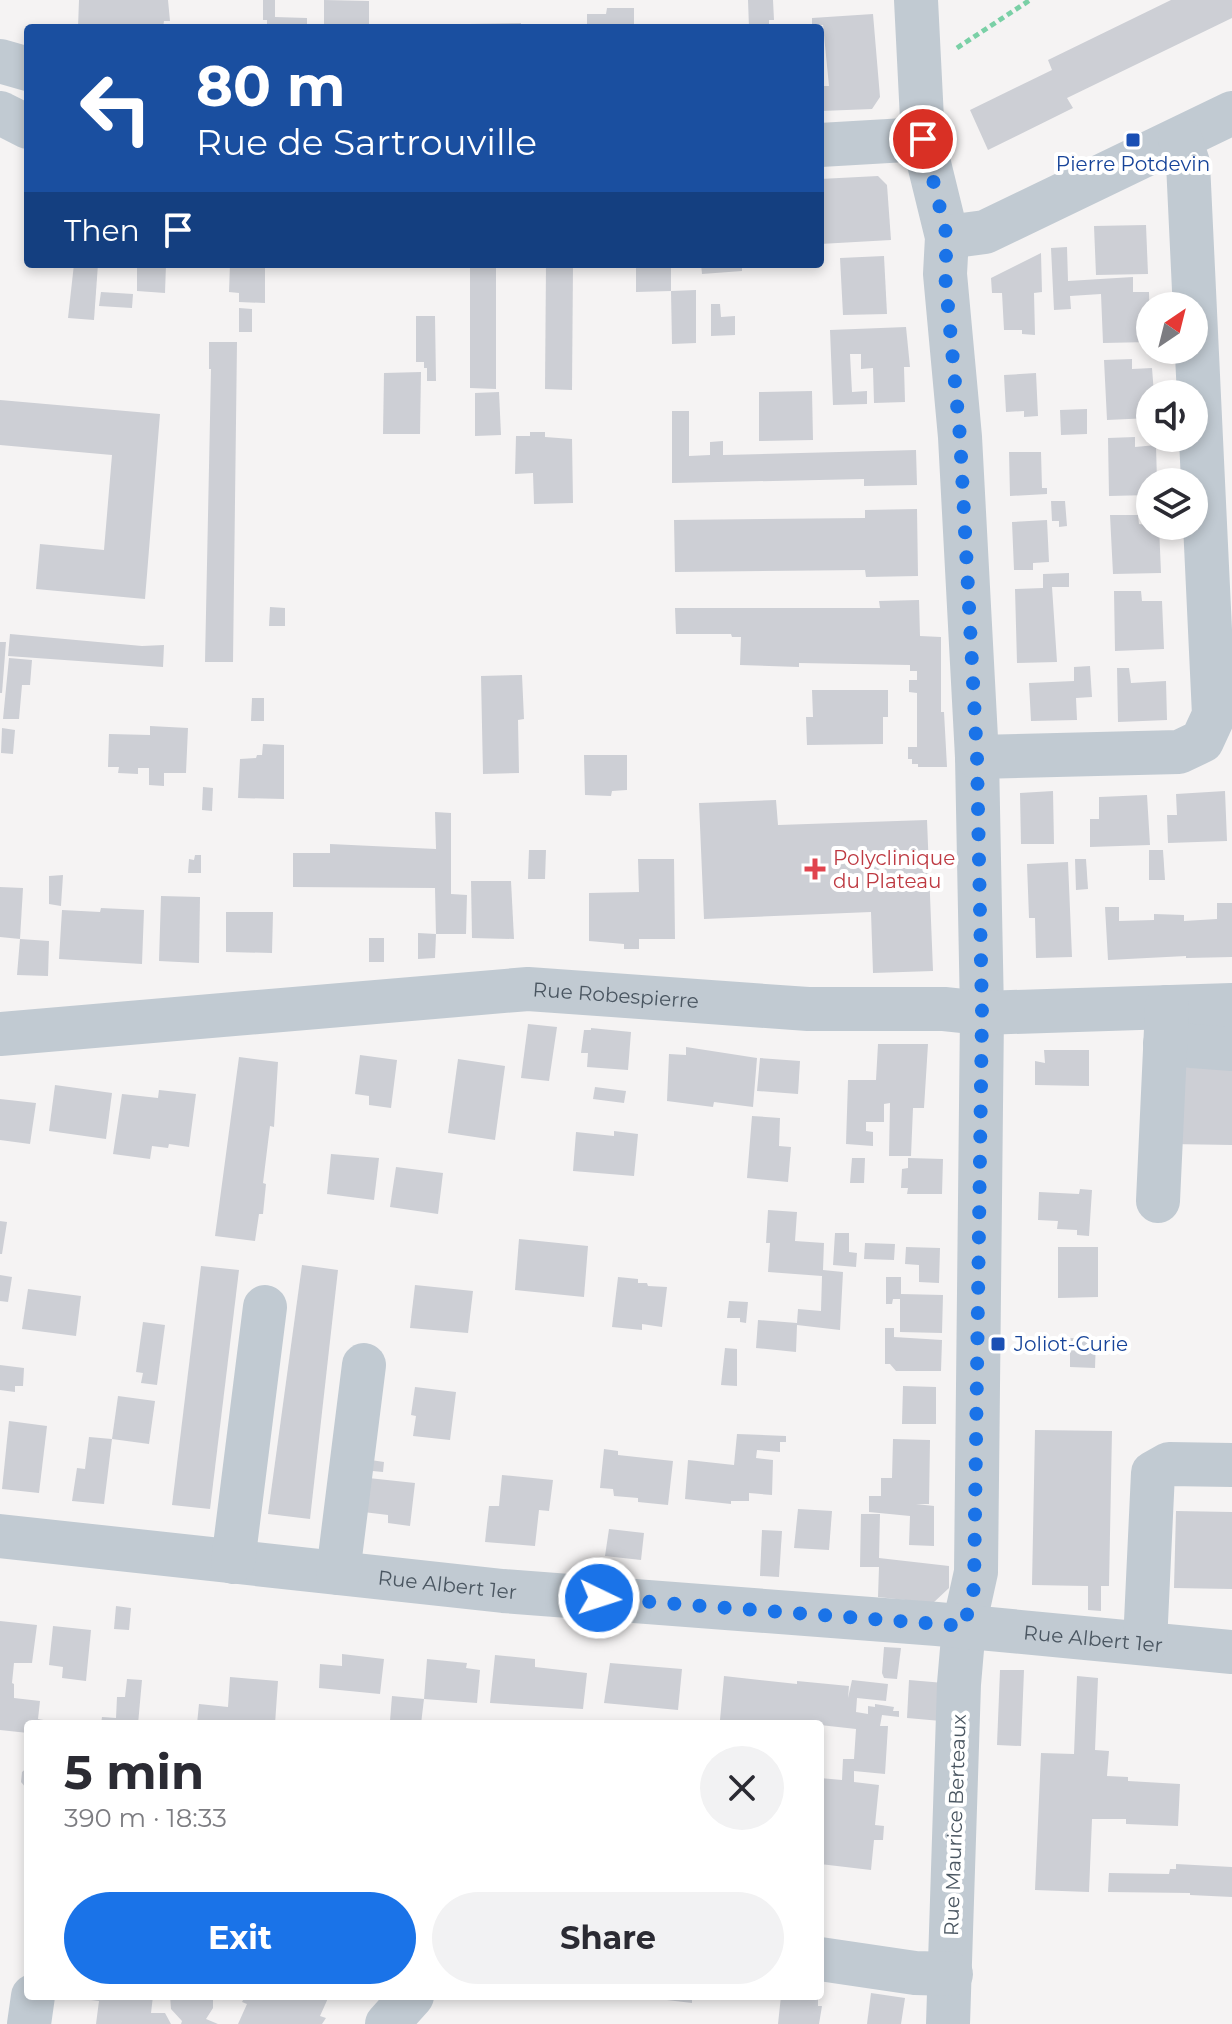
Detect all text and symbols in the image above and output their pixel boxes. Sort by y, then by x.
text: 80 m [196,52,346,120]
icon: left [64,56,168,160]
pin [889,105,957,173]
icon: arrive [901,117,945,161]
text: Rue de Sartrouville [196,120,537,164]
marker: Pierre Potdevin [1124,131,1142,149]
place label: Pierre Potdevin [1056,152,1210,176]
icon: arrive [156,208,200,252]
text: Then [64,212,140,249]
north arrow [1136,292,1208,364]
map controls [1136,292,1208,540]
button: sound [1136,380,1208,452]
button: layers [1136,468,1208,540]
place label: Polyclinique du Plateau [833,846,955,893]
marker: Polyclinique du Plateau [804,858,826,880]
street label: Rue Robespierre [532,977,700,1013]
place label: Joliot-Curie [1013,1332,1128,1356]
marker: Joliot-Curie [989,1335,1007,1353]
position arrow [557,1556,641,1640]
street label: Rue Albert 1er [377,1565,518,1604]
street label: Rue Albert 1er [1022,1620,1164,1657]
street label: Rue Maurice Berteaux [939,1713,971,1936]
text: 5 min [64,1743,204,1801]
button: close [700,1746,784,1830]
text: 390 m · 18:33 [64,1802,227,1834]
button: Exit [64,1892,416,1984]
button: Share [432,1892,784,1984]

